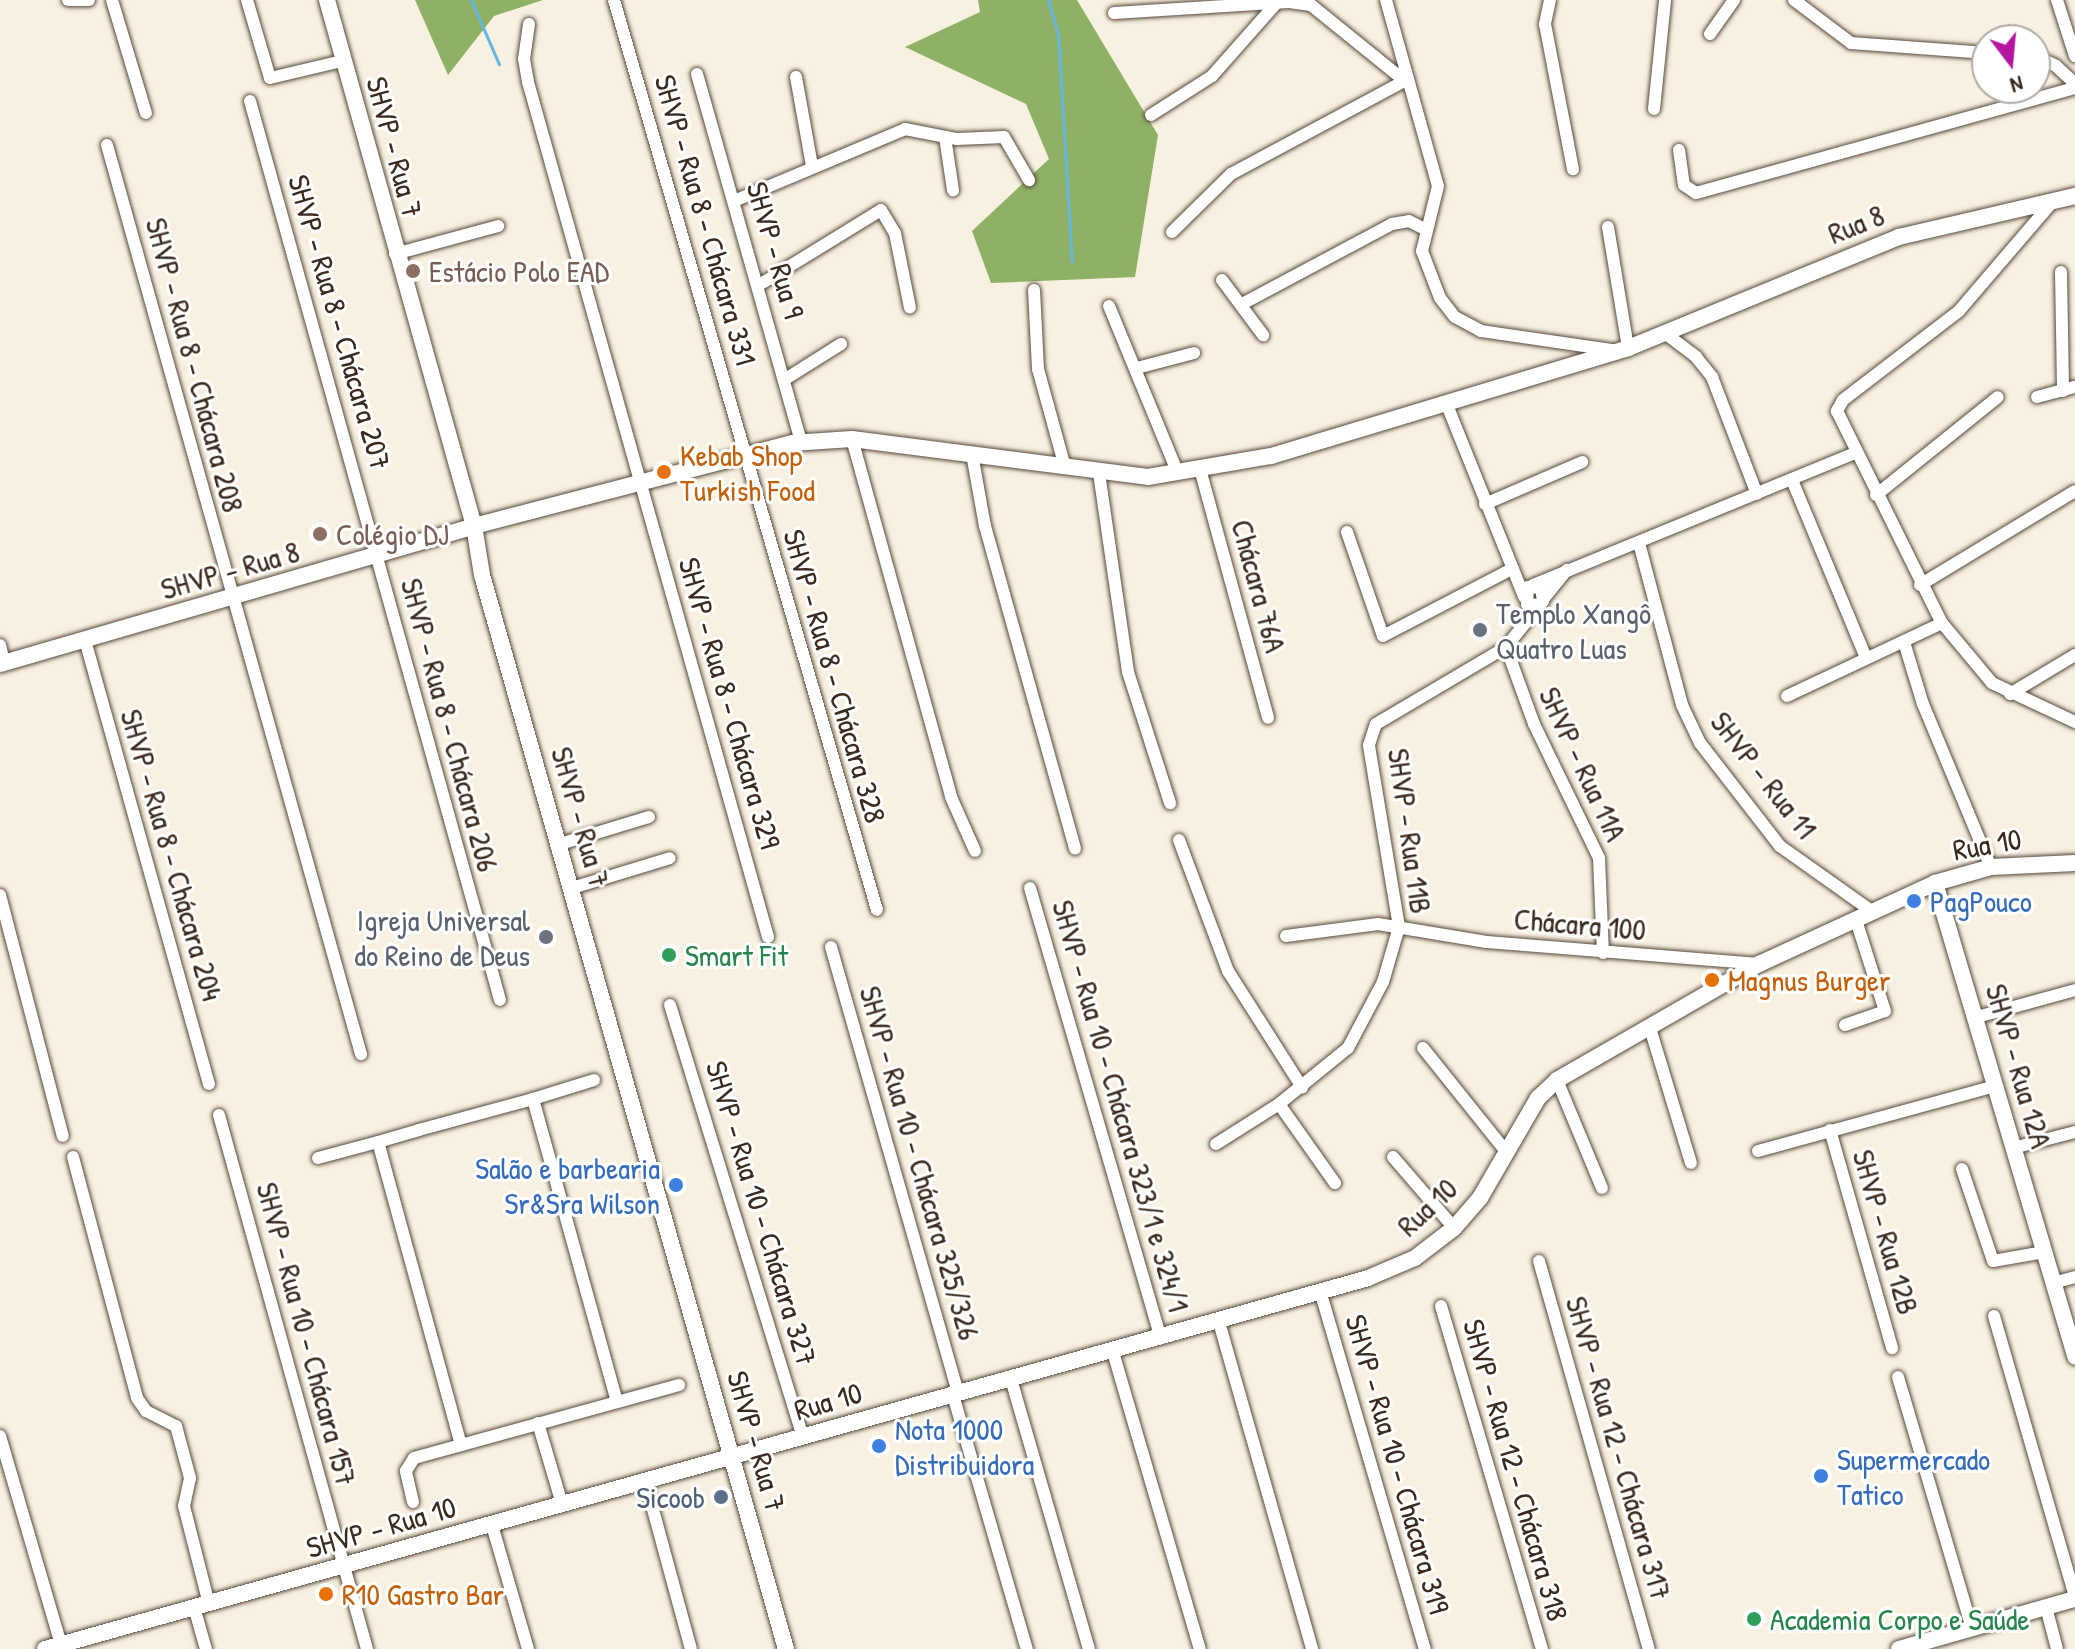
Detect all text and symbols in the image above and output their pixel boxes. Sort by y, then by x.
north arrow [1971,24,2051,104]
text: N [2007,69,2027,101]
street label: SHVP - Rua 8 - Chácara 331 [647,71,765,369]
street label: SHVP - Rua 7 [359,73,431,221]
street label: SHVP - Rua 8 - Chácara 207 [281,170,399,474]
street label: SHVP - Rua 9 [739,178,813,322]
street label: Rua 8 [1823,197,1889,251]
street label: SHVP - Rua 8 - Chácara 208 [138,214,252,516]
place label: Estácio Polo EAD [429,253,609,289]
marker: Estácio Polo EAD [404,262,422,280]
place label: Kebab Shop Turkish Food [680,437,815,508]
marker: Kebab Shop Turkish Food [655,463,673,481]
place label: Colégio DJ [336,516,449,552]
street label: Chácara 76A [1224,516,1294,656]
marker: Colégio DJ [311,525,329,543]
street label: SHVP - Rua 8 - Chácara 328 [776,525,894,827]
street label: SHVP - Rua 8 [157,533,303,607]
street label: SHVP - Rua 8 - Chácara 329 [671,553,789,853]
street label: SHVP - Rua 8 - Chácara 206 [394,574,506,876]
place label: Templo Xangô Quatro Luas [1496,595,1651,666]
marker: Templo Xangô Quatro Luas [1471,621,1489,639]
street label: SHVP - Rua 11A [1532,681,1634,847]
street label: SHVP - Rua 11 [1703,704,1825,846]
street label: SHVP - Rua 8 - Chácara 204 [113,705,231,1005]
street label: SHVP - Rua 7 [544,743,618,891]
street label: SHVP - Rua 11B [1381,746,1439,916]
street label: Rua 10 [1950,820,2024,868]
place label: PagPouco [1930,883,2032,919]
marker: PagPouco [1905,892,1923,910]
street label: SHVP - Rua 10 - Chácara 323/1 e 324/1 [1045,896,1197,1316]
street label: Chácara 100 [1513,900,1647,948]
place label: Igreja Universal do Reino de Deus [354,902,530,972]
marker: Igreja Universal do Reino de Deus [537,928,555,946]
place label: Smart Fit [685,937,788,973]
marker: Smart Fit [660,946,678,964]
place label: Magnus Burger [1728,962,1891,998]
marker: Magnus Burger [1703,971,1721,989]
street label: SHVP - Rua 12A [1978,980,2060,1152]
street label: SHVP - Rua 10 - Chácara 325/326 [852,982,988,1344]
street label: SHVP - Rua 10 - Chácara 327 [699,1057,825,1369]
street label: SHVP - Rua 12B [1845,1146,1927,1318]
place label: Salão e barbearia Sr&Sra Wilson [475,1150,660,1220]
street label: Rua 10 [1390,1170,1464,1244]
marker: Salão e barbearia Sr&Sra Wilson [667,1176,685,1194]
street label: SHVP - Rua 10 - Chácara 157 [249,1178,365,1490]
street label: SHVP - Rua 12 - Chácara 317 [1558,1292,1680,1604]
street label: SHVP - Rua 10 - Chácara 319 [1338,1310,1458,1618]
street label: SHVP - Rua 12 - Chácara 318 [1456,1315,1576,1625]
street label: SHVP - Rua 7 [720,1367,794,1515]
street label: Rua 10 [790,1374,866,1428]
place label: Nota 1000 Distribuidora [895,1411,1034,1482]
marker: Nota 1000 Distribuidora [870,1437,888,1455]
place label: Supermercado Tatico [1837,1441,1990,1512]
marker: Supermercado Tatico [1812,1467,1830,1485]
place label: Sicoob [636,1479,705,1515]
marker: Sicoob [712,1488,730,1506]
street label: SHVP - Rua 10 [302,1489,460,1565]
place label: R10 Gastro Bar [342,1576,504,1612]
marker: R10 Gastro Bar [317,1585,335,1603]
place label: Academia Corpo e Saúde [1770,1601,2029,1637]
marker: Academia Corpo e Saúde [1745,1610,1763,1628]

